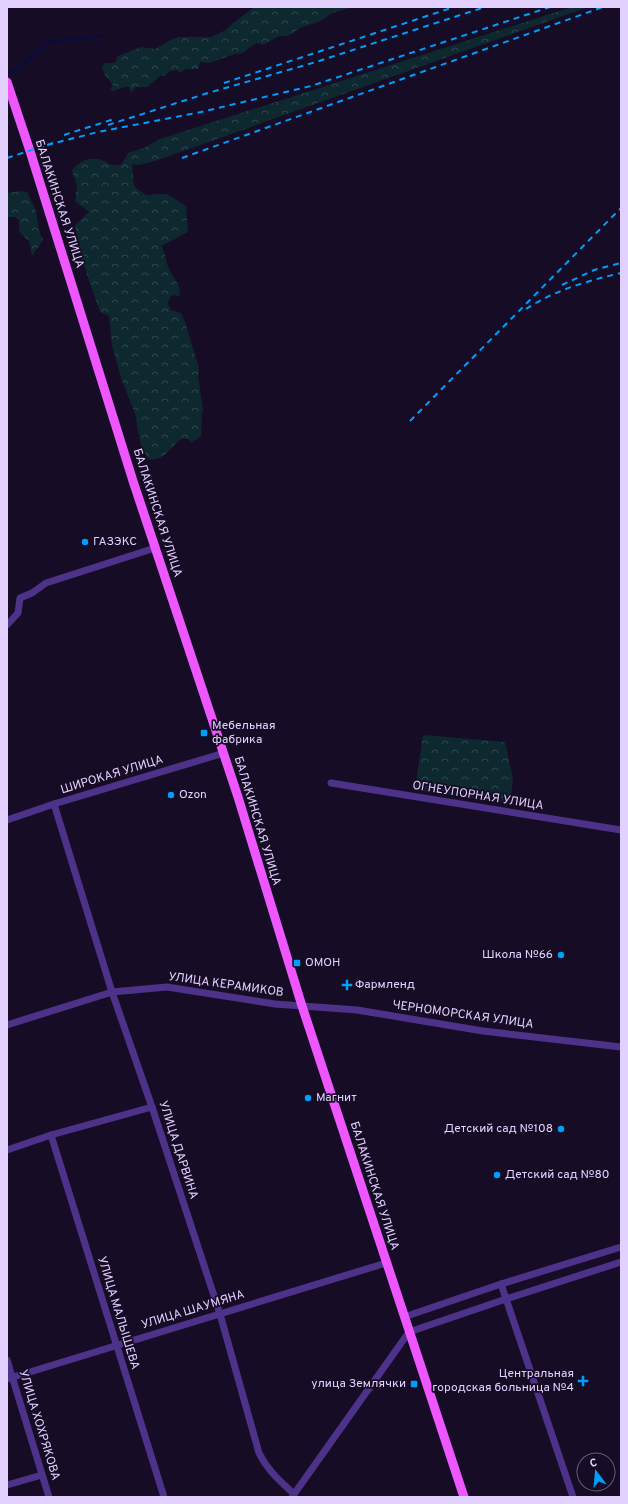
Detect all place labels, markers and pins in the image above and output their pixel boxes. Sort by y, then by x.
place label: ГАЗЭКС [93,534,137,550]
marker: ГАЗЭКС [80,537,90,547]
place label: Мебельная фабрика [212,718,275,748]
marker: Мебельная фабрика [199,728,209,738]
place label: Ozon [179,787,207,803]
marker: Ozon [166,790,176,800]
place label: Школа №66 [482,947,553,963]
marker: Школа №66 [556,950,566,960]
place label: ОМОН [305,955,340,971]
marker: ОМОН [292,958,302,968]
place label: Фармленд [355,977,415,993]
marker: Фармленд [342,980,352,990]
place label: Магнит [316,1090,357,1106]
marker: Магнит [303,1093,313,1103]
place label: Детский сад №108 [444,1121,553,1137]
marker: Детский сад №108 [556,1124,566,1134]
place label: Детский сад №80 [505,1167,609,1183]
marker: Детский сад №80 [492,1170,502,1180]
place label: Центральная городская больница №4 [432,1366,574,1396]
marker: Центральная городская больница №4 [577,1375,589,1387]
place label: улица Землячки [311,1376,406,1392]
marker: улица Землячки [409,1379,419,1389]

